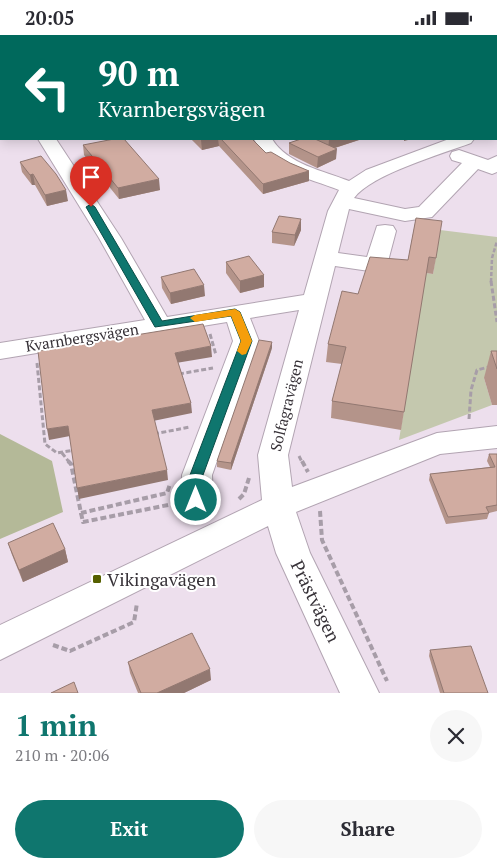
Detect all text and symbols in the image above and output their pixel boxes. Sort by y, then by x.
text: 20:05 [25,5,74,30]
text: 90 m [98,50,179,96]
icon: left [15,55,80,120]
text: Kvarnbergsvägen [98,94,265,123]
pin [70,156,112,207]
icon: arrive [77,163,105,191]
street label: Kvarnbergsvägen [24,318,140,356]
street label: Solfagravägen [265,357,307,453]
position arrow [169,473,221,525]
street label: Prästvägen [286,556,346,646]
place label: Vikingavägen [107,567,216,591]
marker: Vikingavägen [91,573,103,585]
text: 1 min [15,705,97,745]
button: close [430,710,482,762]
text: 210 m · 20:06 [15,744,109,766]
button: Exit [15,800,244,858]
button: Share [254,800,482,858]

